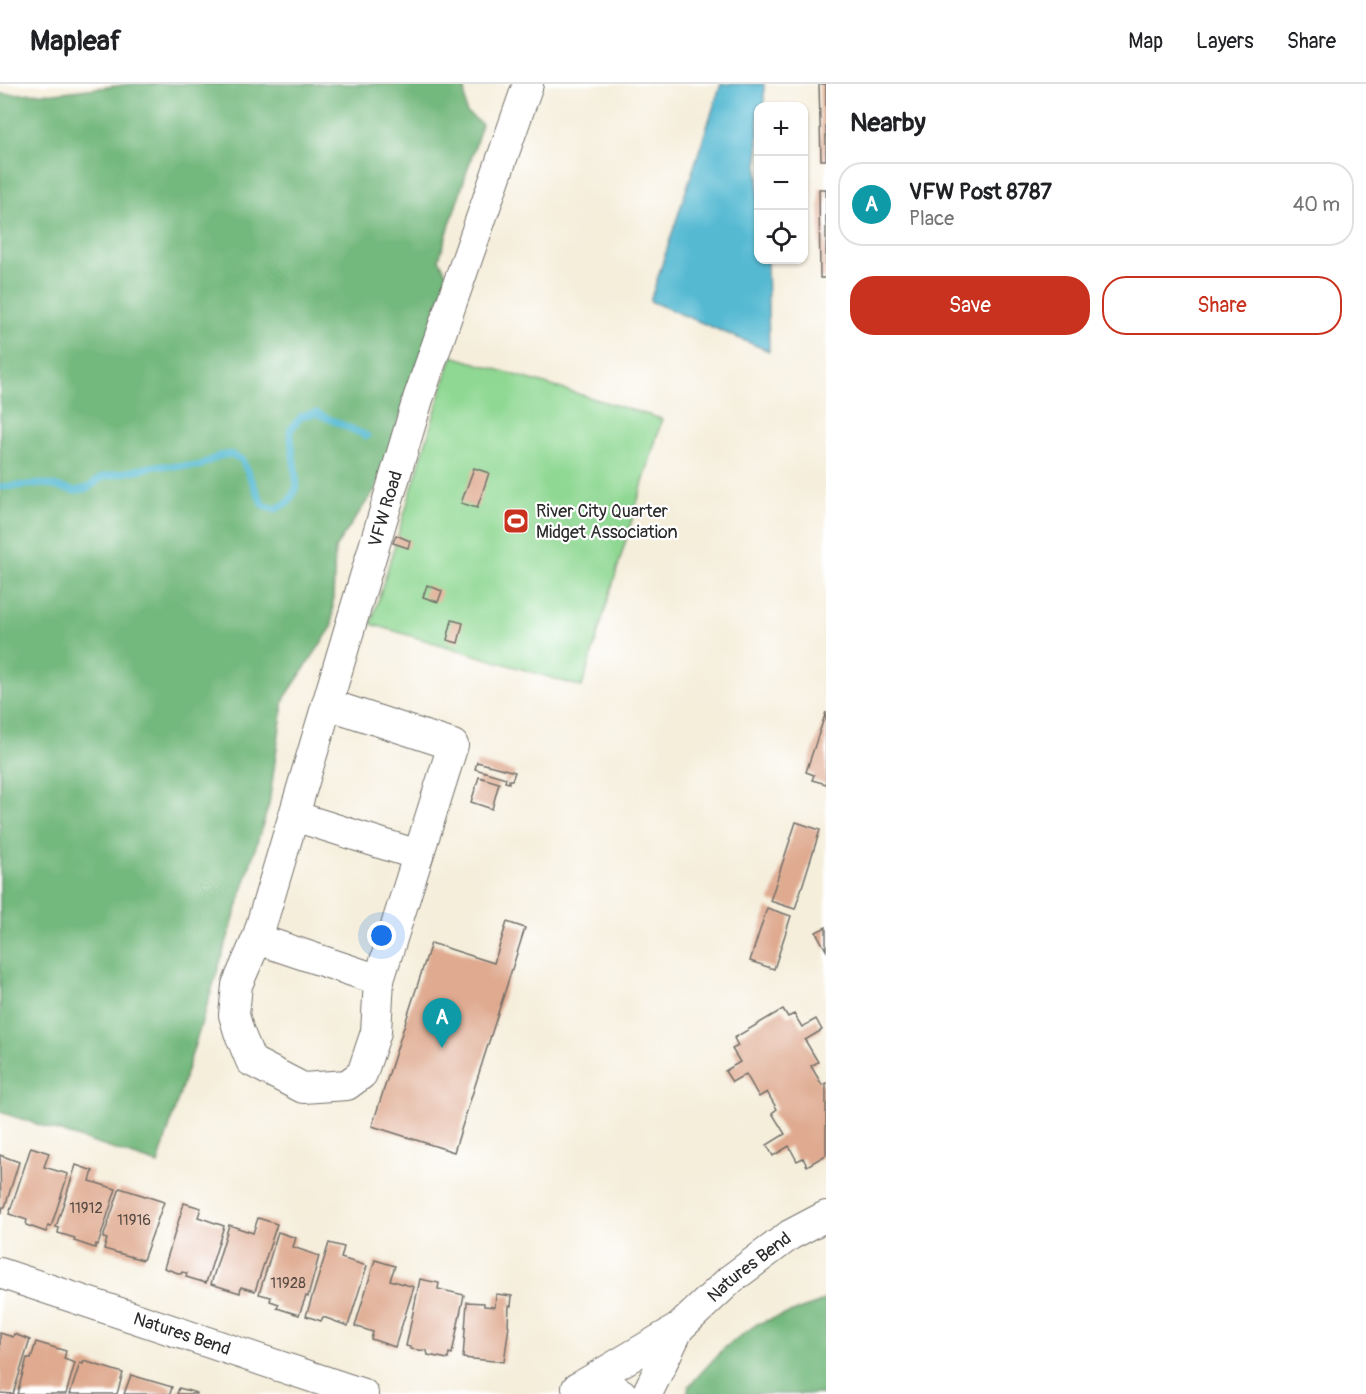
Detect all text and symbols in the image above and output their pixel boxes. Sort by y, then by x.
text: Mapleaf [30,24,121,59]
text: Map [1128,28,1163,55]
text: Layers [1196,28,1254,55]
text: Share [1287,28,1336,55]
map controls [754,102,808,264]
button: + [754,102,808,156]
text: Nearby [850,107,926,139]
button: − [754,156,808,210]
text: VFW Post 8787 [909,178,1052,206]
text: A [865,192,878,217]
text: 40 m [1293,192,1340,217]
text: Place [909,206,954,231]
button: locate [754,210,808,264]
button: Save [850,276,1090,335]
button: Share [1102,276,1342,335]
street label: VFW Road [363,468,407,550]
place label: River City Quarter Midget Association [536,500,678,544]
sports icon: River City Quarter Midget Association [501,506,531,536]
your location [367,921,396,950]
pin: A [422,998,462,1048]
house number: 11912 [69,1199,103,1218]
house number: 11916 [117,1211,151,1230]
street label: Natures Bend [702,1227,796,1307]
house number: 11928 [270,1274,306,1293]
street label: Natures Bend [131,1307,234,1361]

